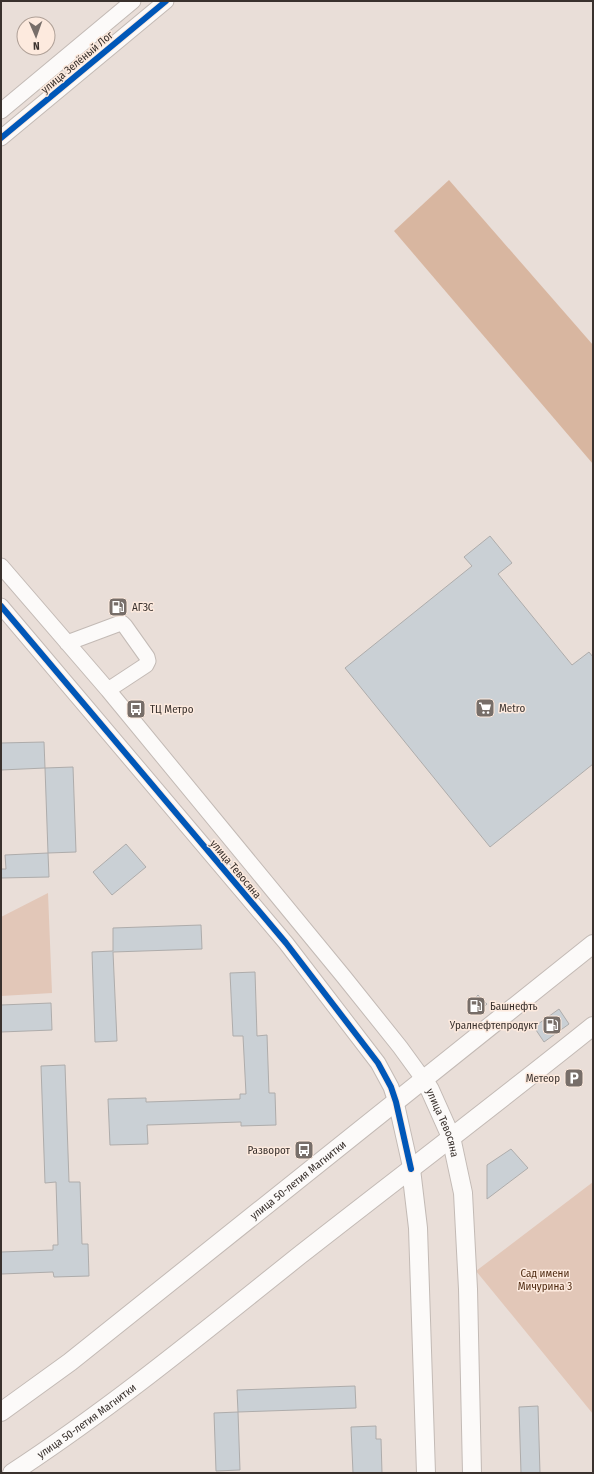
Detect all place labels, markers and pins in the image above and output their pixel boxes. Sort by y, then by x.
fuel station icon: АГЗС [107,596,129,618]
place label: АГЗС [132,601,154,614]
supermarket icon: Metro [474,697,496,719]
bus stop icon: ТЦ Метро [125,698,147,720]
place label: Metro [499,702,525,715]
place label: ТЦ Метро [150,703,194,716]
fuel station icon: Башнефть [465,995,487,1017]
place label: Башнефть [490,1000,538,1013]
fuel station icon: Уралнефтепродукт [541,1014,563,1036]
place label: Уралнефтепродукт [449,1019,539,1032]
parking icon: Метеор [563,1067,585,1089]
place label: Метеор [526,1072,560,1085]
bus stop icon: Разворот [293,1139,315,1161]
place label: Разворот [247,1144,291,1157]

